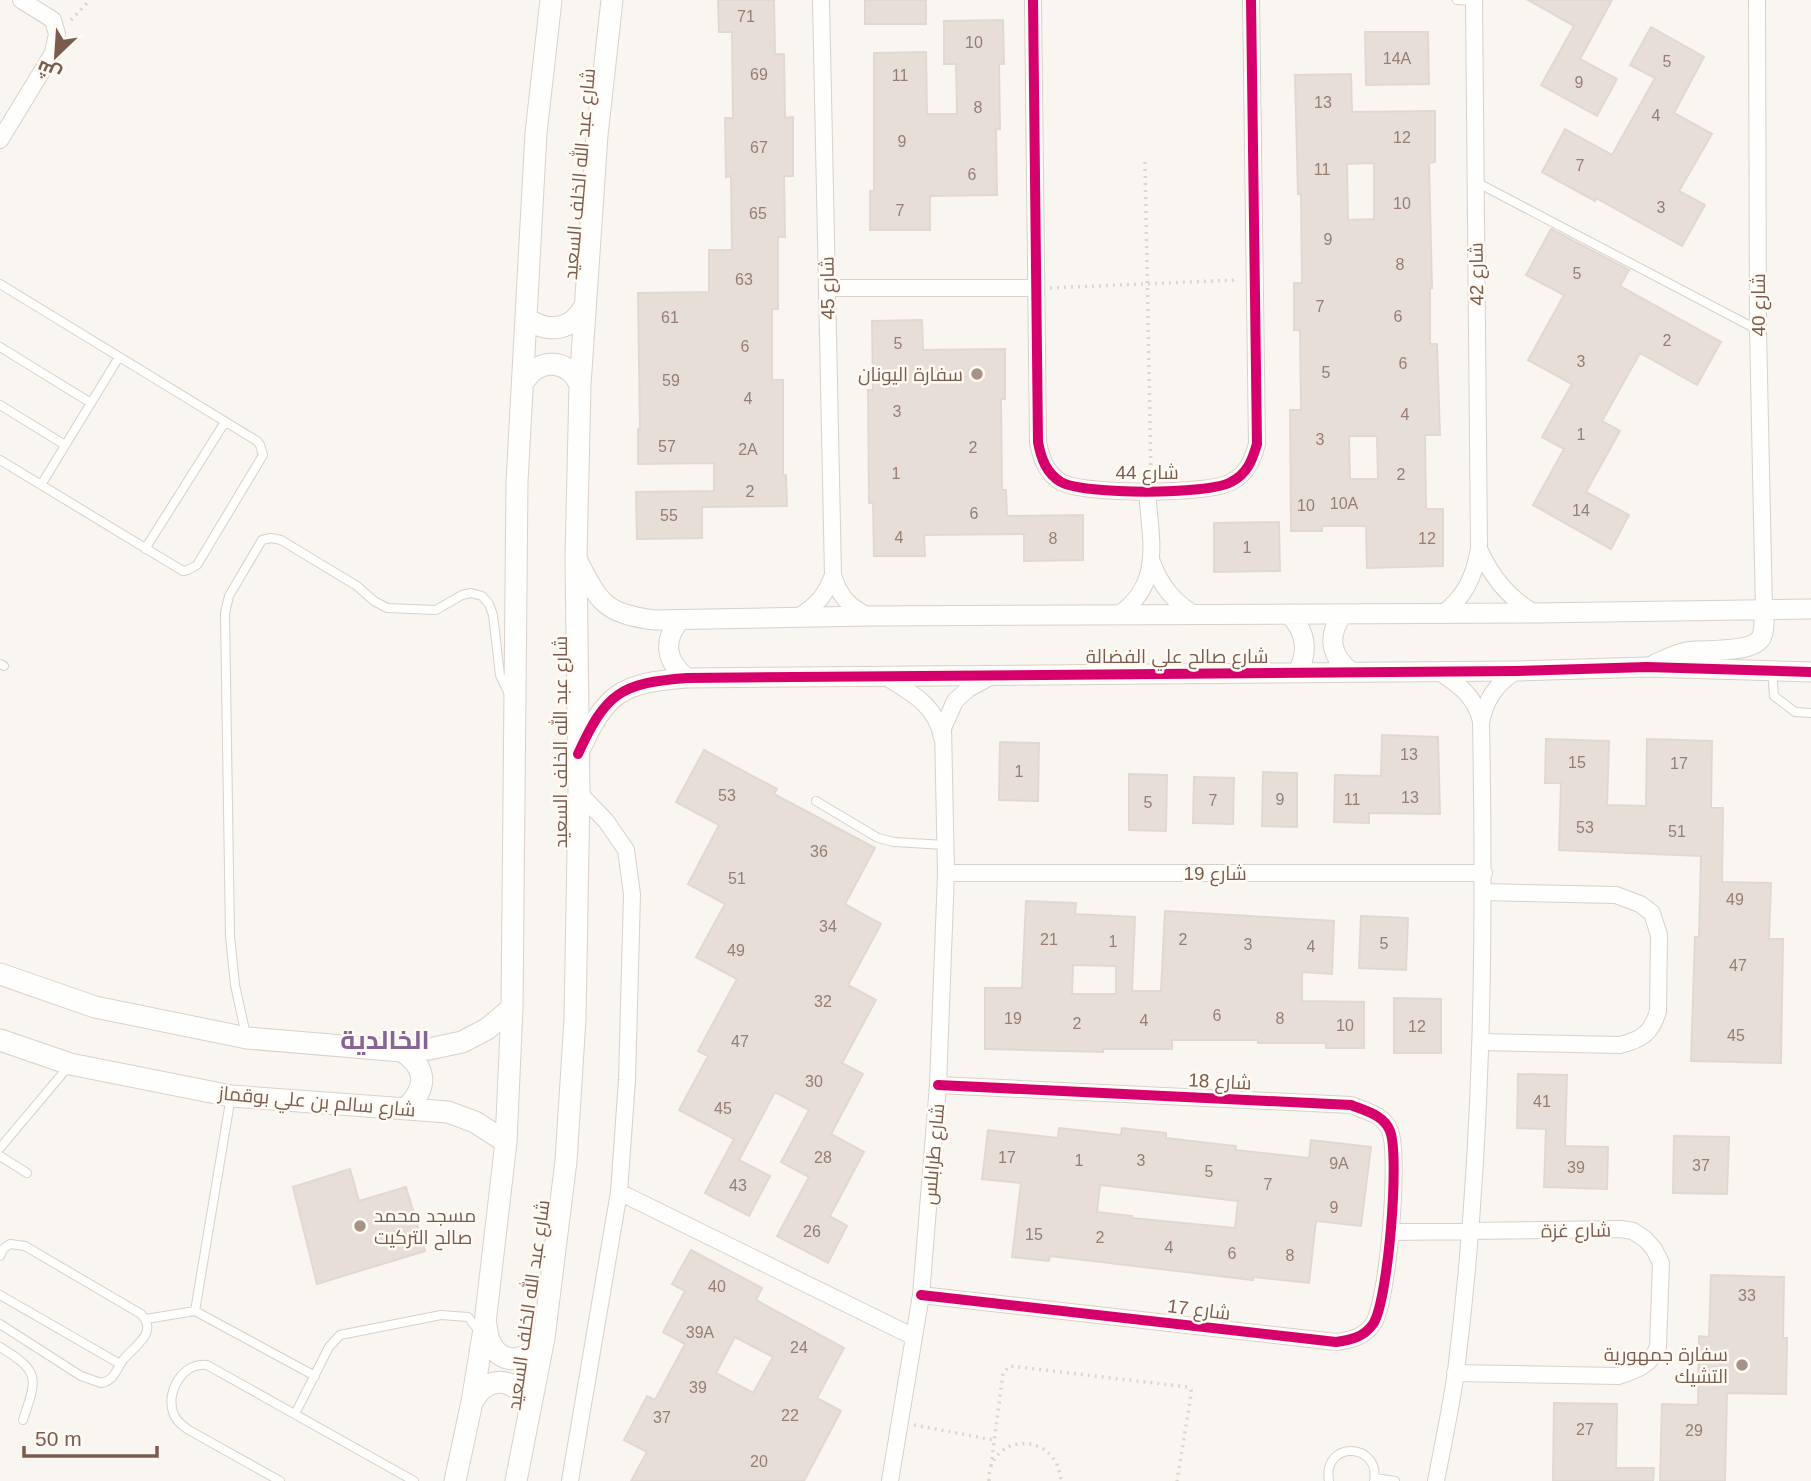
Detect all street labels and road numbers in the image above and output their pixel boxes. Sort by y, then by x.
street label: شارع عبد الله الخلف السعيد [558,67,602,281]
street label: شارع 42 [1465,242,1491,306]
street label: شارع 45 [816,256,842,320]
street label: شارع 40 [1748,273,1772,337]
street label: شارع 44 [1115,462,1179,486]
street label: شارع عبد الله الخلف السعيد [548,636,574,848]
street label: شارع صالح علي الفضالة [1086,646,1268,671]
street label: شارع 19 [1183,863,1247,887]
street label: شارع 18 [1188,1069,1252,1097]
street label: شارع سالم بن علي بوقماز [216,1082,416,1125]
street label: شارع طرابلس [919,1103,951,1206]
street label: شارع عبد الله الخلف السعيد [501,1198,557,1412]
street label: شارع غزة [1541,1219,1611,1245]
street label: شارع 17 [1166,1295,1232,1327]

